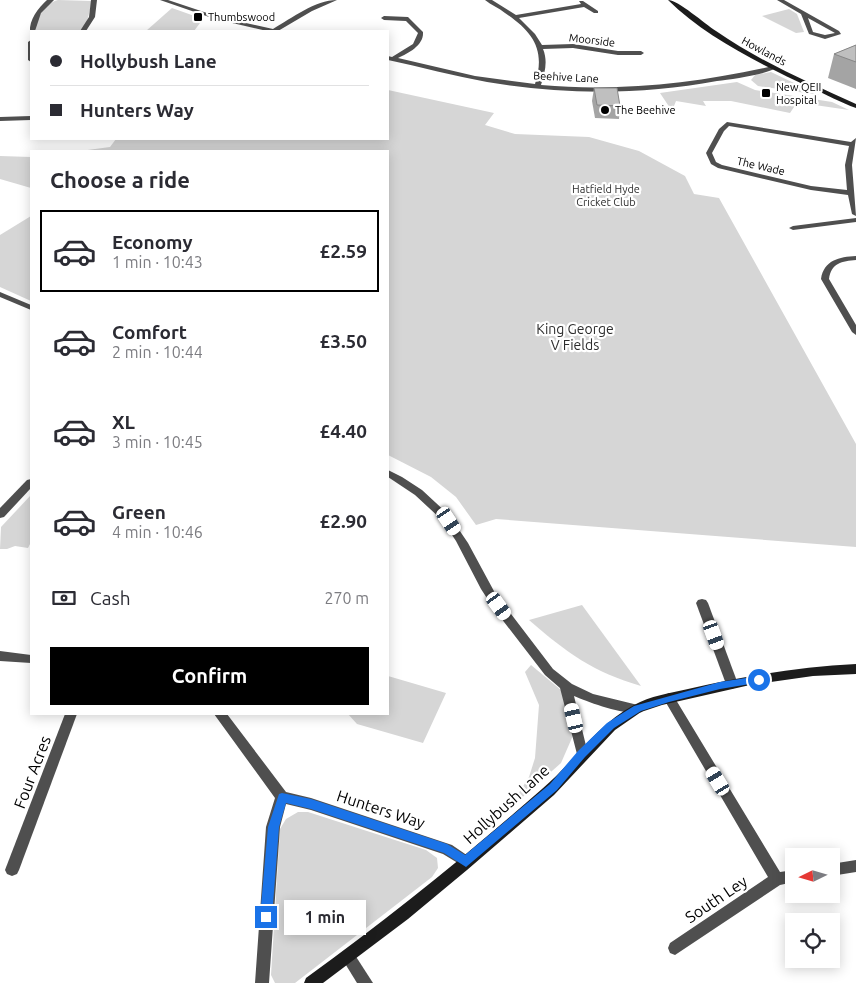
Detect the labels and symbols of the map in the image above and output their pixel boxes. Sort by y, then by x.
marker: Thumbswood [192,11,204,23]
place label: Thumbswood [208,11,275,23]
street label: Moorside [568,31,616,49]
street label: Howlands [740,34,788,68]
street label: Beehive Lane [533,69,599,85]
place label: New QEII Hospital [776,81,821,106]
marker: New QEII Hospital [760,87,772,99]
marker: The Beehive [599,104,611,116]
place label: The Beehive [615,104,675,116]
street label: The Wade [736,155,786,177]
park label: Hatfield Hyde Cricket Club [572,183,640,208]
park label: King George V Fields [536,321,614,353]
car [434,504,463,538]
car [484,589,513,623]
car [701,618,726,652]
route start [748,669,770,691]
car [563,702,584,734]
street label: Four Acres [10,733,54,811]
street label: Hollybush Lane [459,761,553,847]
car [703,764,732,798]
street label: Hunters Way [335,786,428,832]
north arrow [785,848,840,902]
street label: South Ley [682,872,751,926]
callout: 1 min [284,900,366,934]
route end [255,906,277,928]

